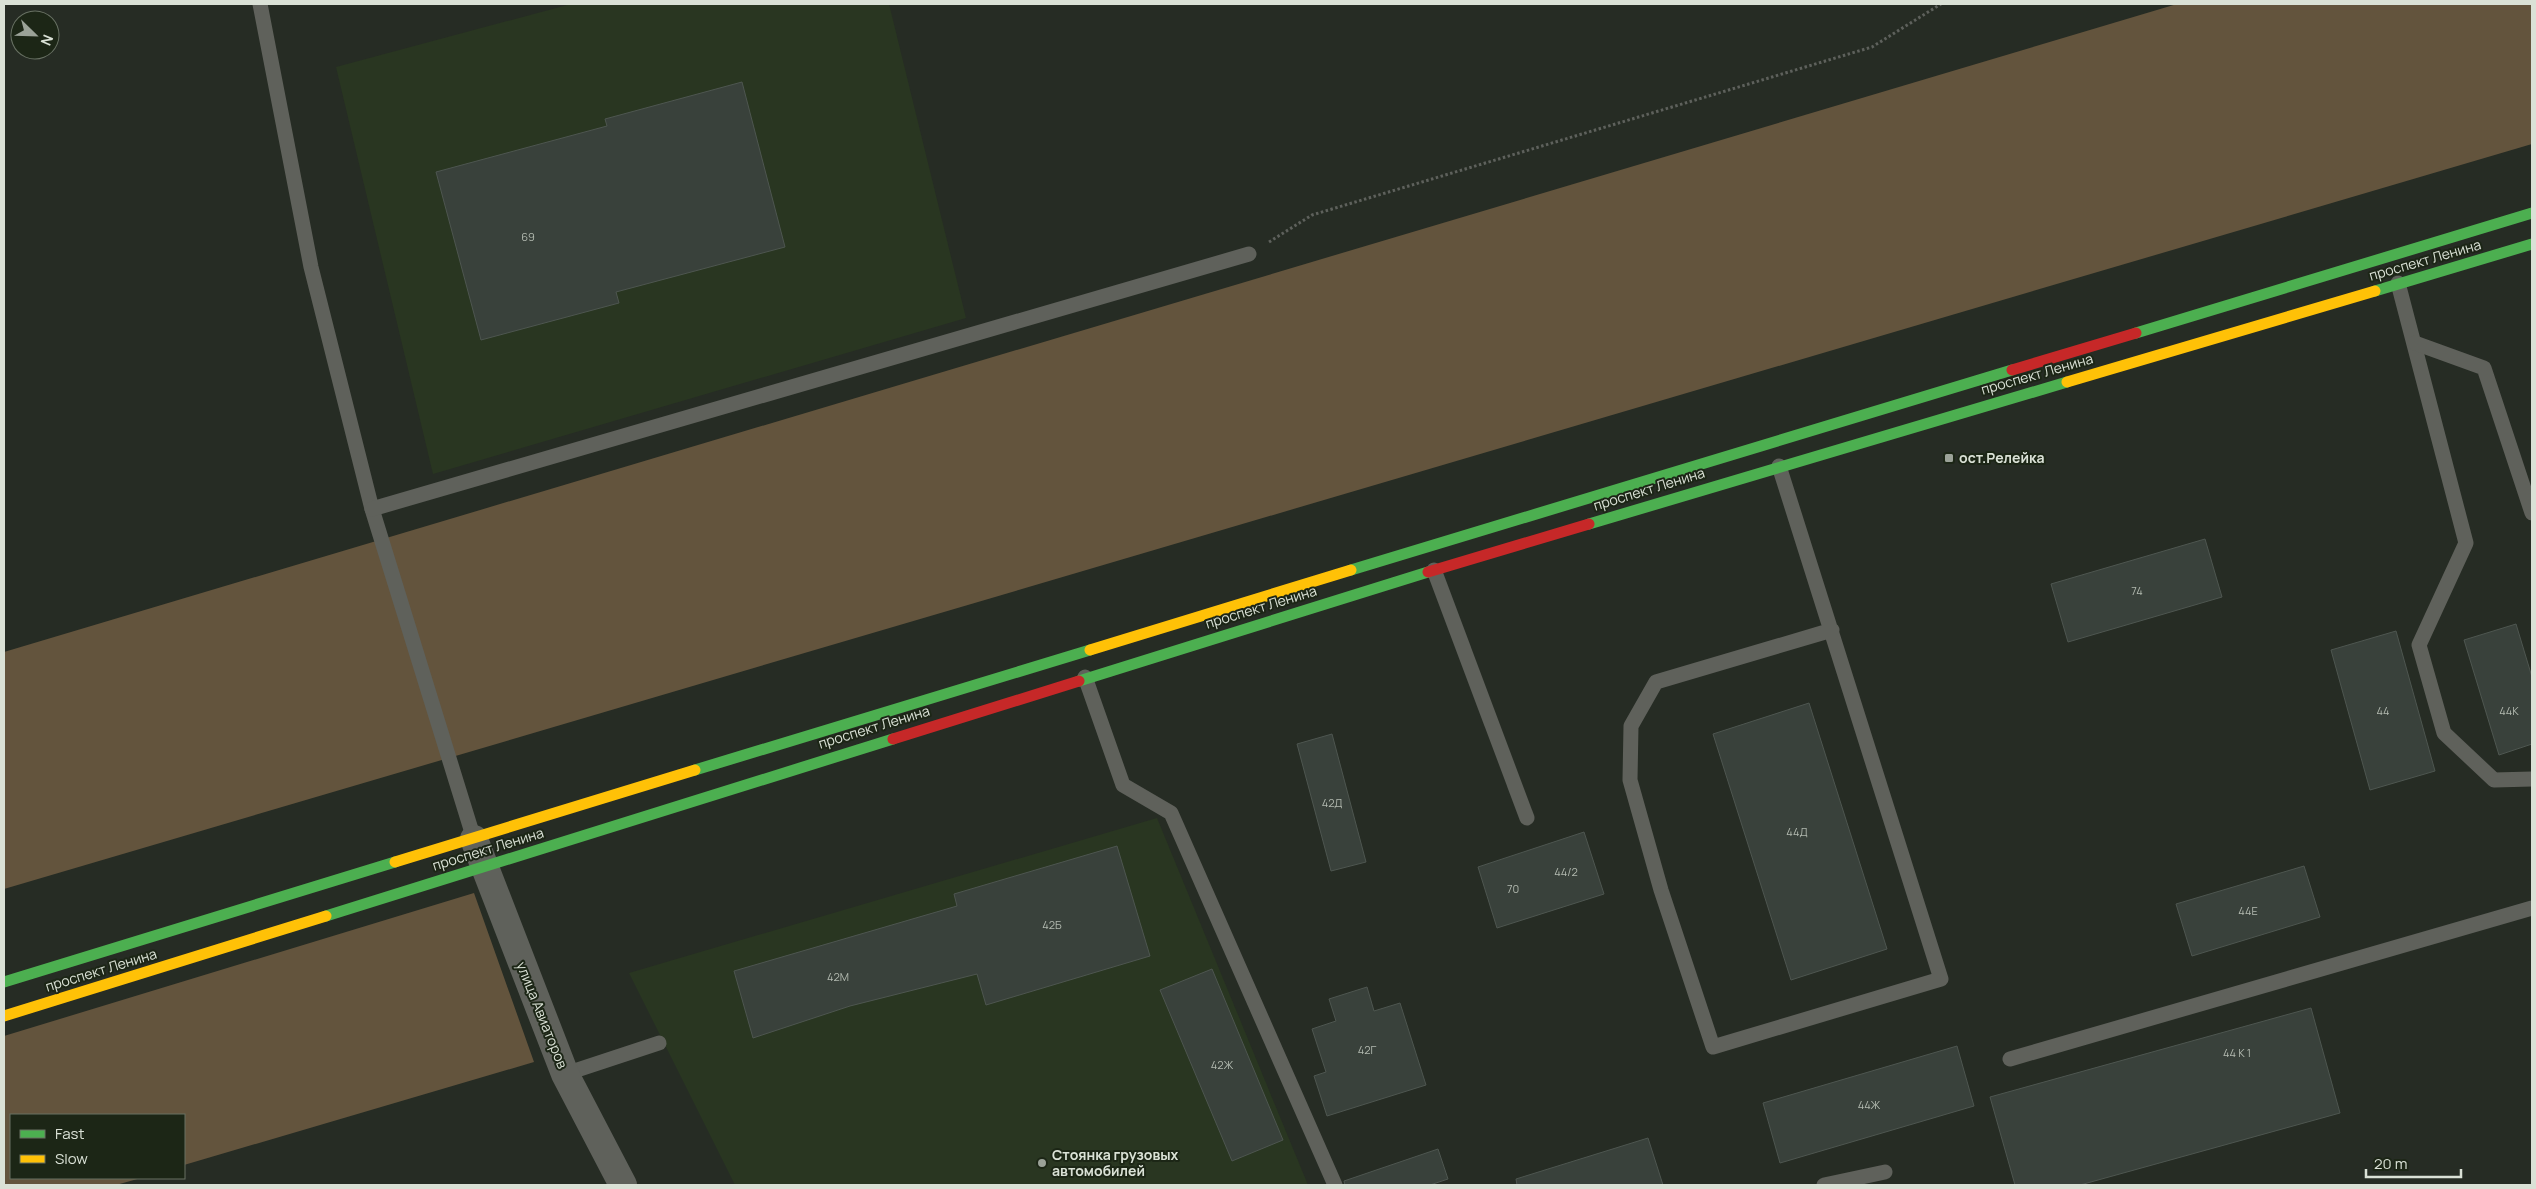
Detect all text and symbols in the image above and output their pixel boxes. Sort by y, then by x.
north arrow [10,10,60,60]
text: N [37,32,58,49]
house number: 69 [521,229,535,244]
street label: проспект Ленина [2367,234,2483,285]
street label: проспект Ленина [1979,348,2095,399]
place label: ост.Релейка [1959,448,2045,467]
marker: ост.Релейка [1943,452,1955,464]
street label: проспект Ленина [1591,463,1707,514]
street label: проспект Ленина [1203,581,1319,632]
house number: 74 [2131,583,2143,598]
street label: проспект Ленина [816,701,932,752]
house number: 44 [2376,703,2390,718]
house number: 44К [2499,703,2519,718]
house number: 42Д [1322,795,1342,810]
street label: проспект Ленина [430,823,546,874]
house number: 44Д [1786,824,1808,839]
house number: 44/2 [1554,864,1578,879]
house number: 70 [1507,881,1519,896]
house number: 44Е [2238,903,2258,918]
house number: 42Б [1042,917,1062,932]
street label: проспект Ленина [43,944,159,995]
street label: улица Авиаторов [512,959,573,1072]
house number: 42М [827,969,849,984]
house number: 42Г [1358,1042,1376,1057]
house number: 44 К 1 [2223,1045,2251,1060]
house number: 42Ж [1211,1057,1233,1072]
house number: 44Ж [1858,1097,1881,1112]
legend [10,1114,185,1179]
text: Fast [55,1123,84,1144]
place label: Стоянка грузовых автомобилей [1052,1145,1179,1180]
scale bar [2366,1146,2461,1178]
text: Slow [55,1148,88,1169]
text: 20 m [2374,1153,2407,1174]
marker: Стоянка грузовых автомобилей [1036,1157,1048,1169]

